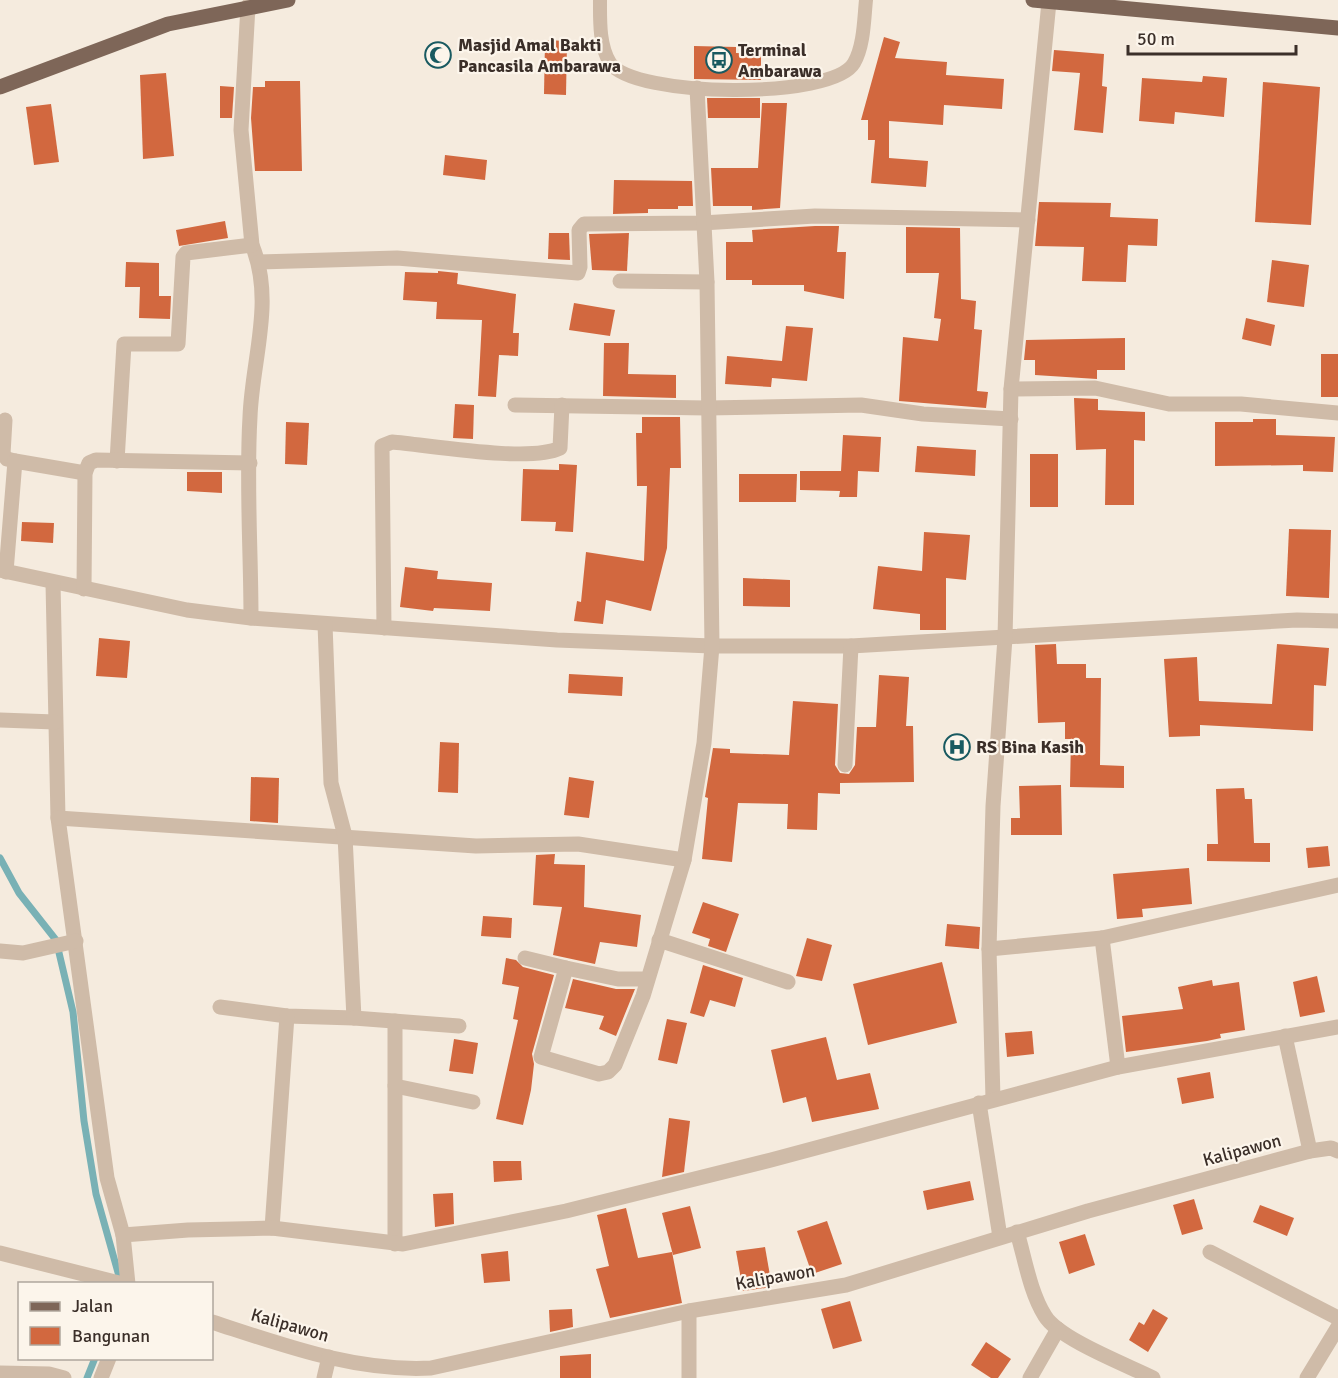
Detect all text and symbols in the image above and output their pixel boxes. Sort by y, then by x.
scale bar [1128,18,1296,56]
text: 50 m [1137,28,1175,50]
place label: Masjid Amal Bakti Pancasila Ambarawa [458,34,621,77]
place label: Terminal Ambarawa [738,39,822,82]
mosque icon: Masjid Amal Bakti Pancasila Ambarawa [423,40,453,70]
bus stop icon: Terminal Ambarawa [704,45,734,75]
hospital icon: RS Bina Kasih [942,732,972,762]
place label: RS Bina Kasih [976,736,1084,758]
street label: Kalipawon [1200,1129,1284,1171]
street label: Kalipawon [734,1259,816,1295]
legend [18,1282,213,1360]
text: Jalan [72,1295,113,1317]
street label: Kalipawon [248,1303,332,1347]
text: Bangunan [72,1325,150,1347]

